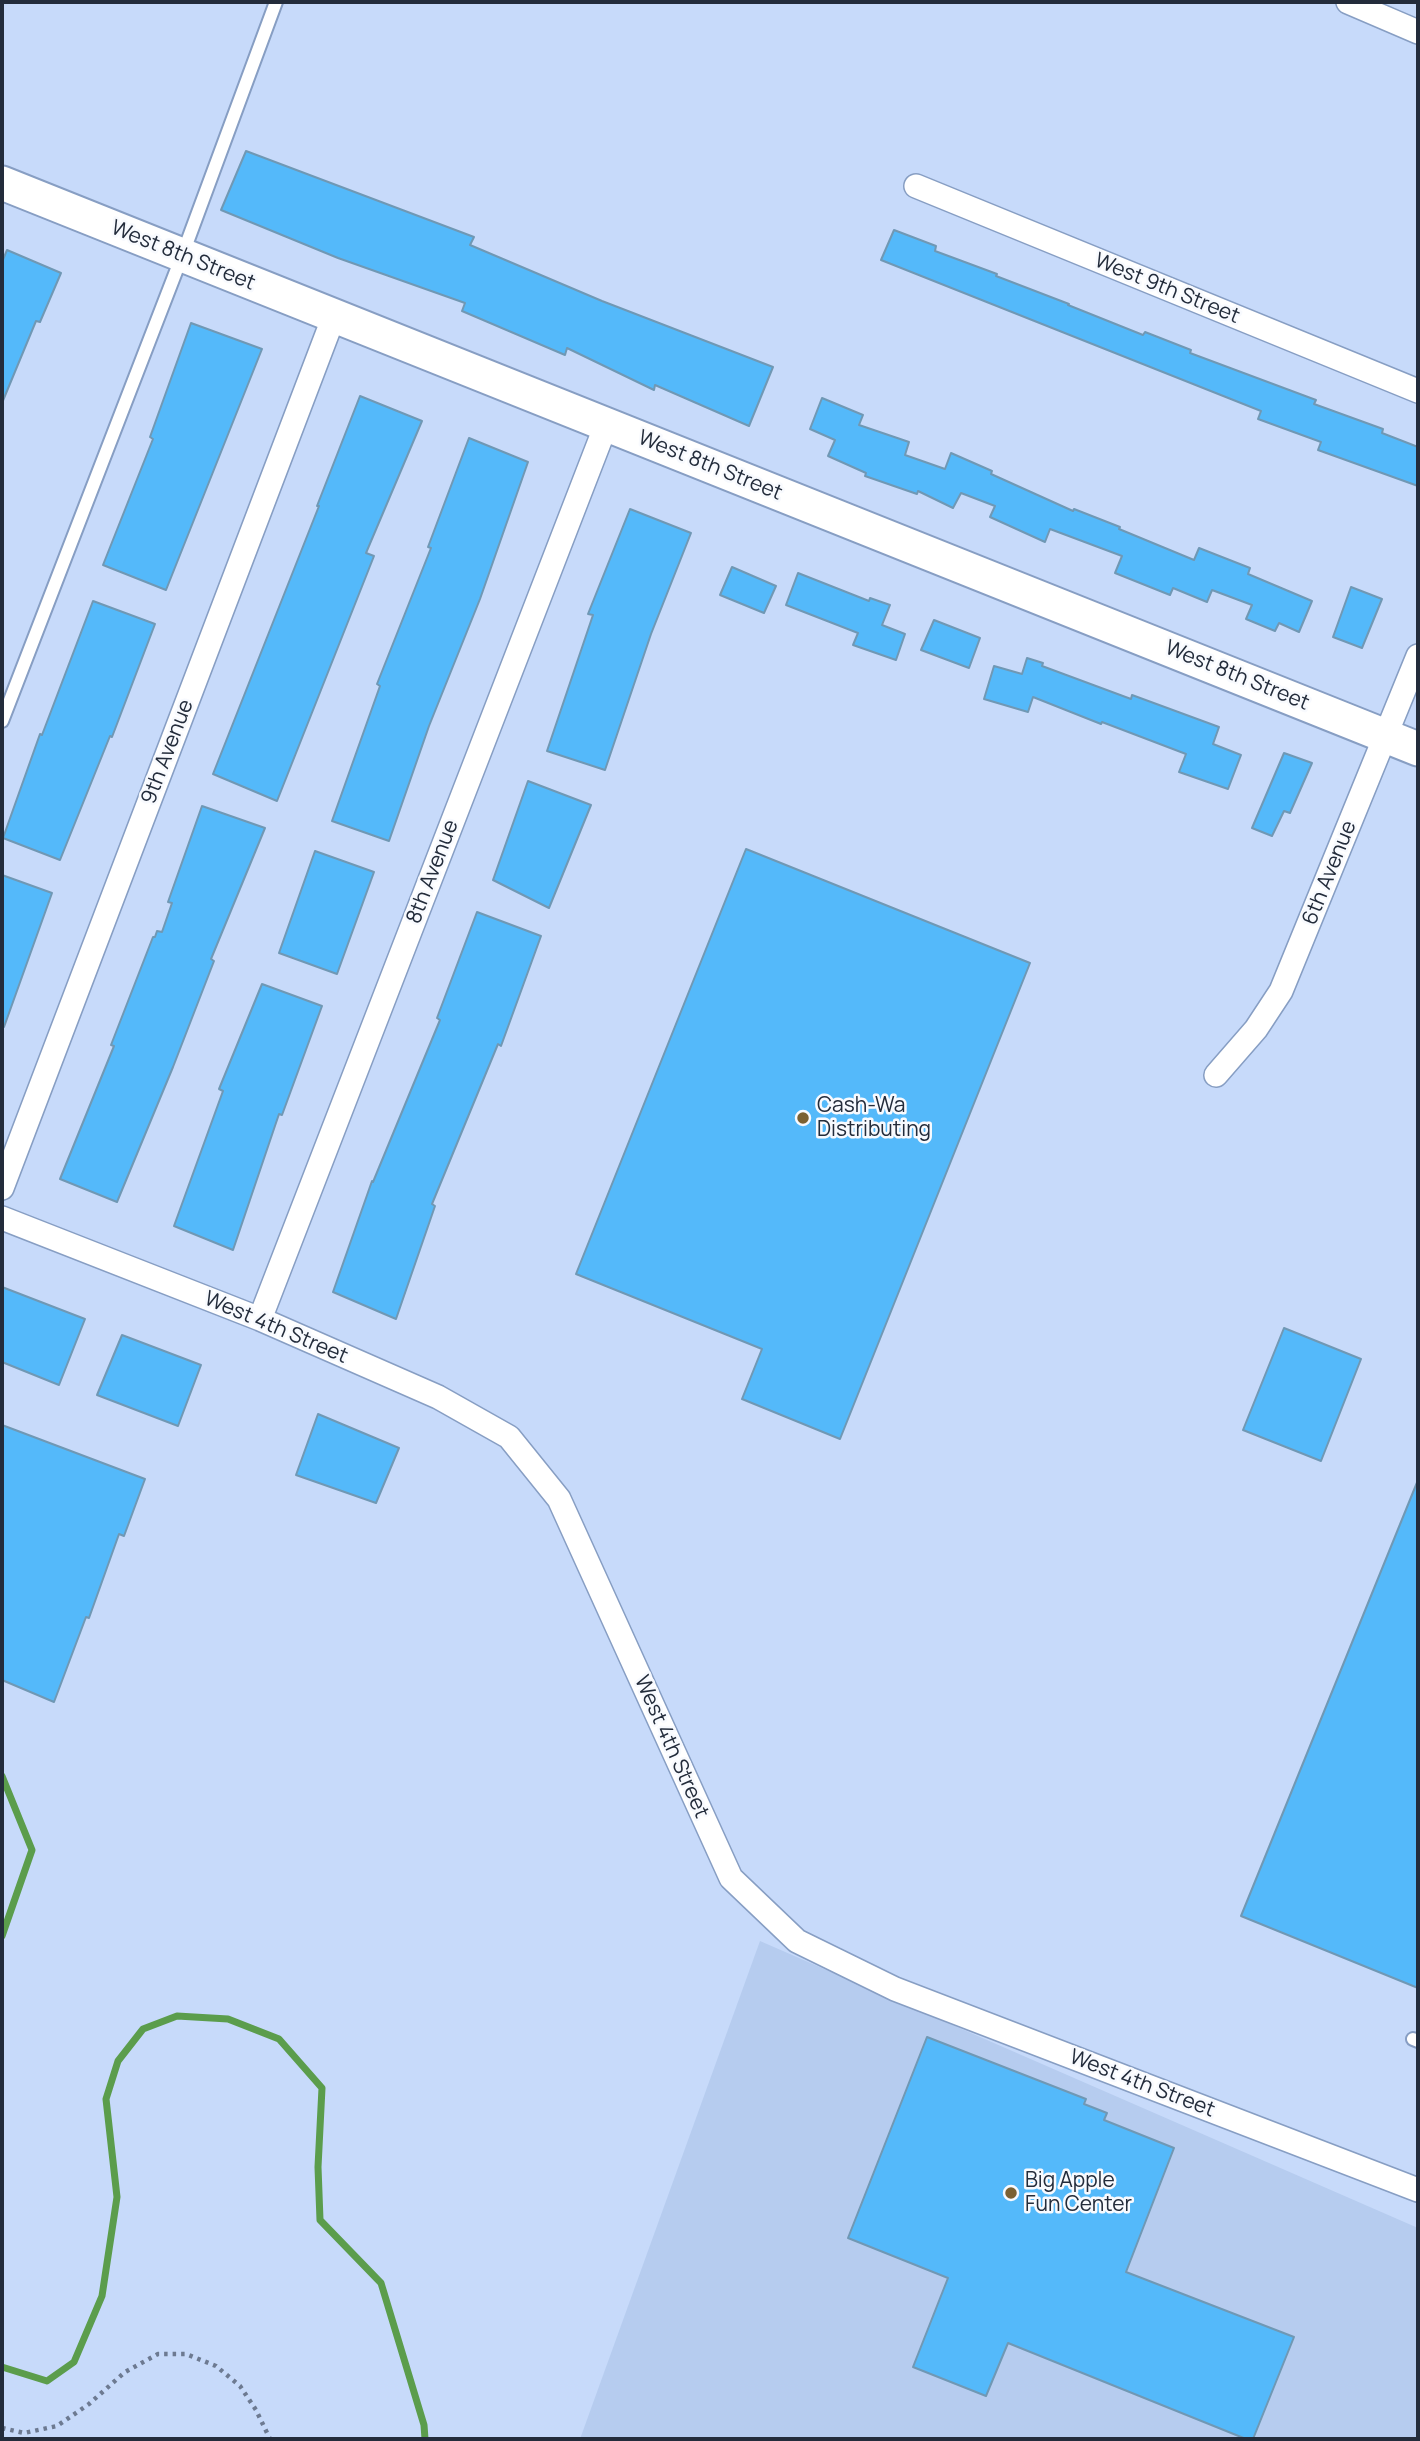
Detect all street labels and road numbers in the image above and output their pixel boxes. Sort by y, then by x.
street label: West 8th Street [107,216,259,296]
street label: West 9th Street [1091,248,1243,330]
street label: West 8th Street [634,426,786,506]
street label: West 8th Street [1161,636,1313,716]
street label: 9th Avenue [137,696,199,808]
street label: 8th Avenue [402,817,464,927]
street label: 6th Avenue [1298,817,1362,929]
street label: West 4th Street [200,1286,352,1370]
street label: West 4th Street [628,1672,714,1822]
street label: West 4th Street [1066,2045,1218,2123]

